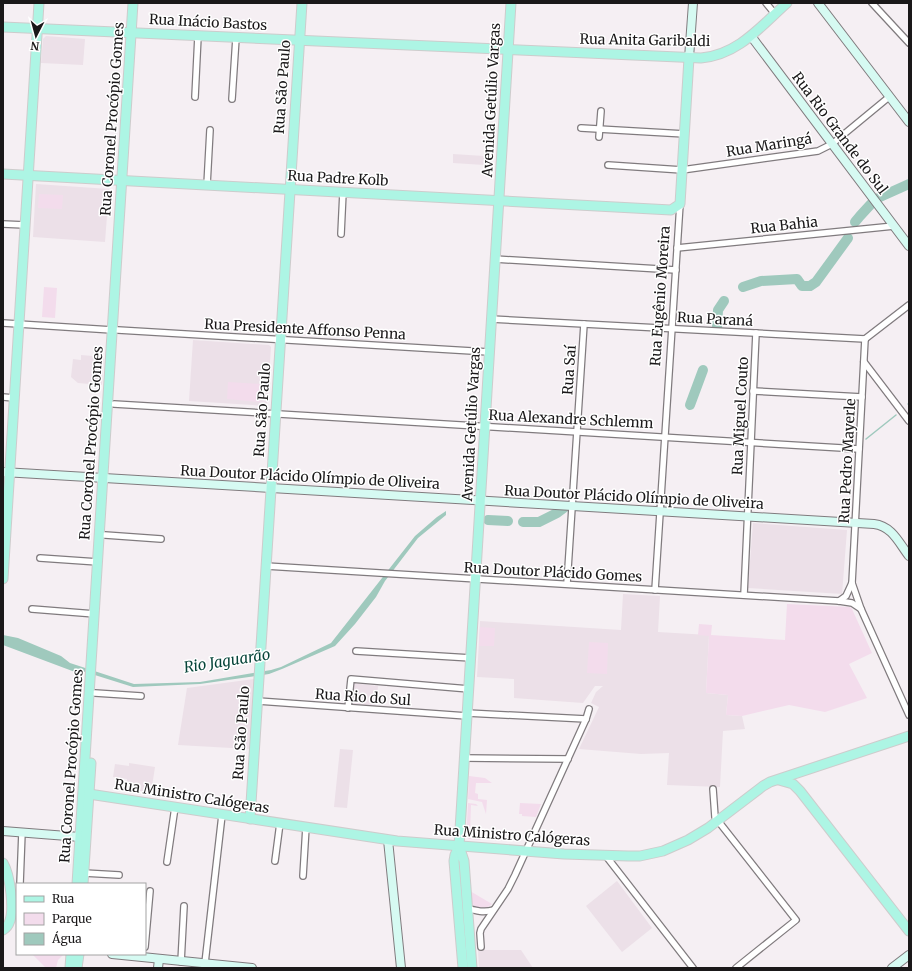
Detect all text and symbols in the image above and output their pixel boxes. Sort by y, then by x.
street label: Rua Inácio Bastos [148,10,268,34]
north arrow [16,16,56,56]
street label: Rua Coronel Procópio Gomes [96,21,128,217]
street label: Avenida Getúlio Vargas [478,22,504,179]
street label: Rua Anita Garibaldi [579,30,711,50]
text: N [30,38,40,53]
street label: Rua São Paulo [270,39,294,135]
street label: Rua Rio Grande do Sul [788,68,892,198]
street label: Rua Maringá [725,129,814,161]
street label: Rua Padre Kolb [287,166,389,190]
street label: Rua Bahia [749,212,819,237]
street label: Rua Eugênio Moreira [646,225,674,367]
street label: Rua Paraná [677,308,754,330]
street label: Rua Presidente Affonso Penna [204,315,407,343]
street label: Rua Saí [558,344,580,395]
street label: Rua Coronel Procópio Gomes [75,345,107,541]
street label: Avenida Getúlio Vargas [458,346,484,503]
street label: Rua Miguel Couto [728,356,752,476]
street label: Rua São Paulo [250,362,274,458]
street label: Rua Pedro Mayerle [835,398,859,524]
street label: Rua Alexandre Schlemm [488,406,654,432]
street label: Rua Doutor Plácido Olímpio de Oliveira [180,461,441,493]
street label: Rua Doutor Plácido Olímpio de Oliveira [504,481,765,513]
street label: Rua Doutor Plácido Gomes [463,558,643,586]
water label: Rio Jaguarão [182,644,272,677]
street label: Rua Coronel Procópio Gomes [55,668,87,864]
street label: Rua São Paulo [229,685,253,781]
street label: Rua Rio do Sul [314,685,412,709]
street label: Rua Ministro Calógeras [113,775,271,817]
street label: Rua Ministro Calógeras [433,821,591,849]
legend [16,883,146,955]
text: Rua [52,891,75,906]
text: Parque [52,911,92,926]
text: Água [51,931,82,946]

